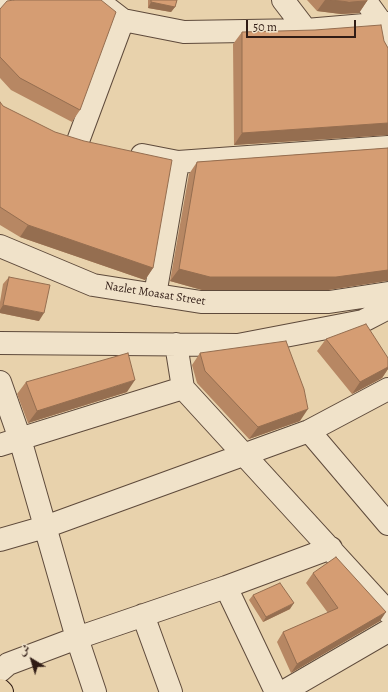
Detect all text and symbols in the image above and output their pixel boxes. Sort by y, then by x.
scale bar [248,12,358,38]
text: 50 m [253,19,277,35]
street label: Nazlet Moasat Street [104,279,206,309]
north arrow [12,640,52,680]
text: ش [15,641,33,659]

